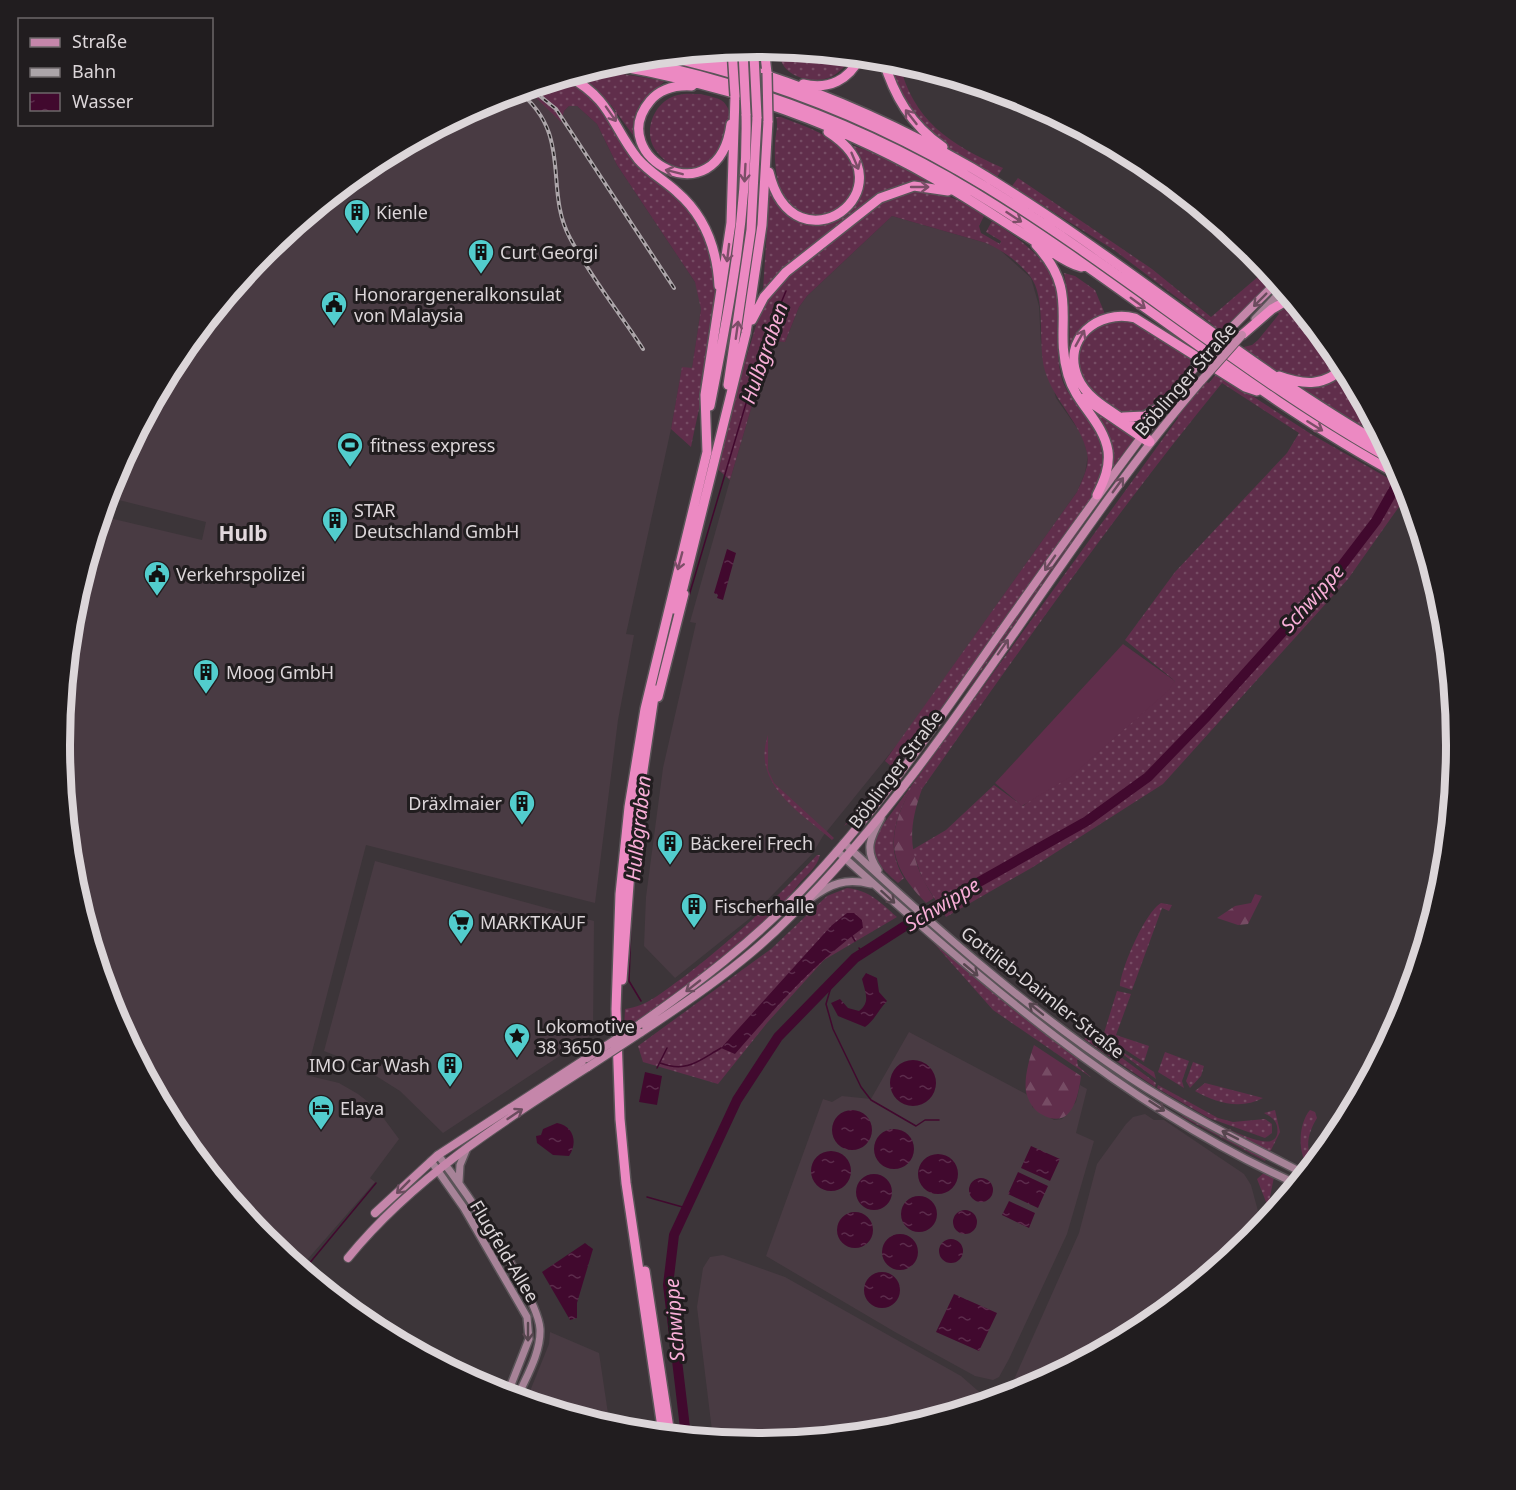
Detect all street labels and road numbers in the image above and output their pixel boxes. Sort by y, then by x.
street label: Böblinger Straße [1129,317,1241,441]
street label: Böblinger Straße [843,705,947,833]
street label: Gottlieb-Daimler-Straße [956,921,1130,1063]
street label: Flugfeld-Allee [465,1195,545,1307]

